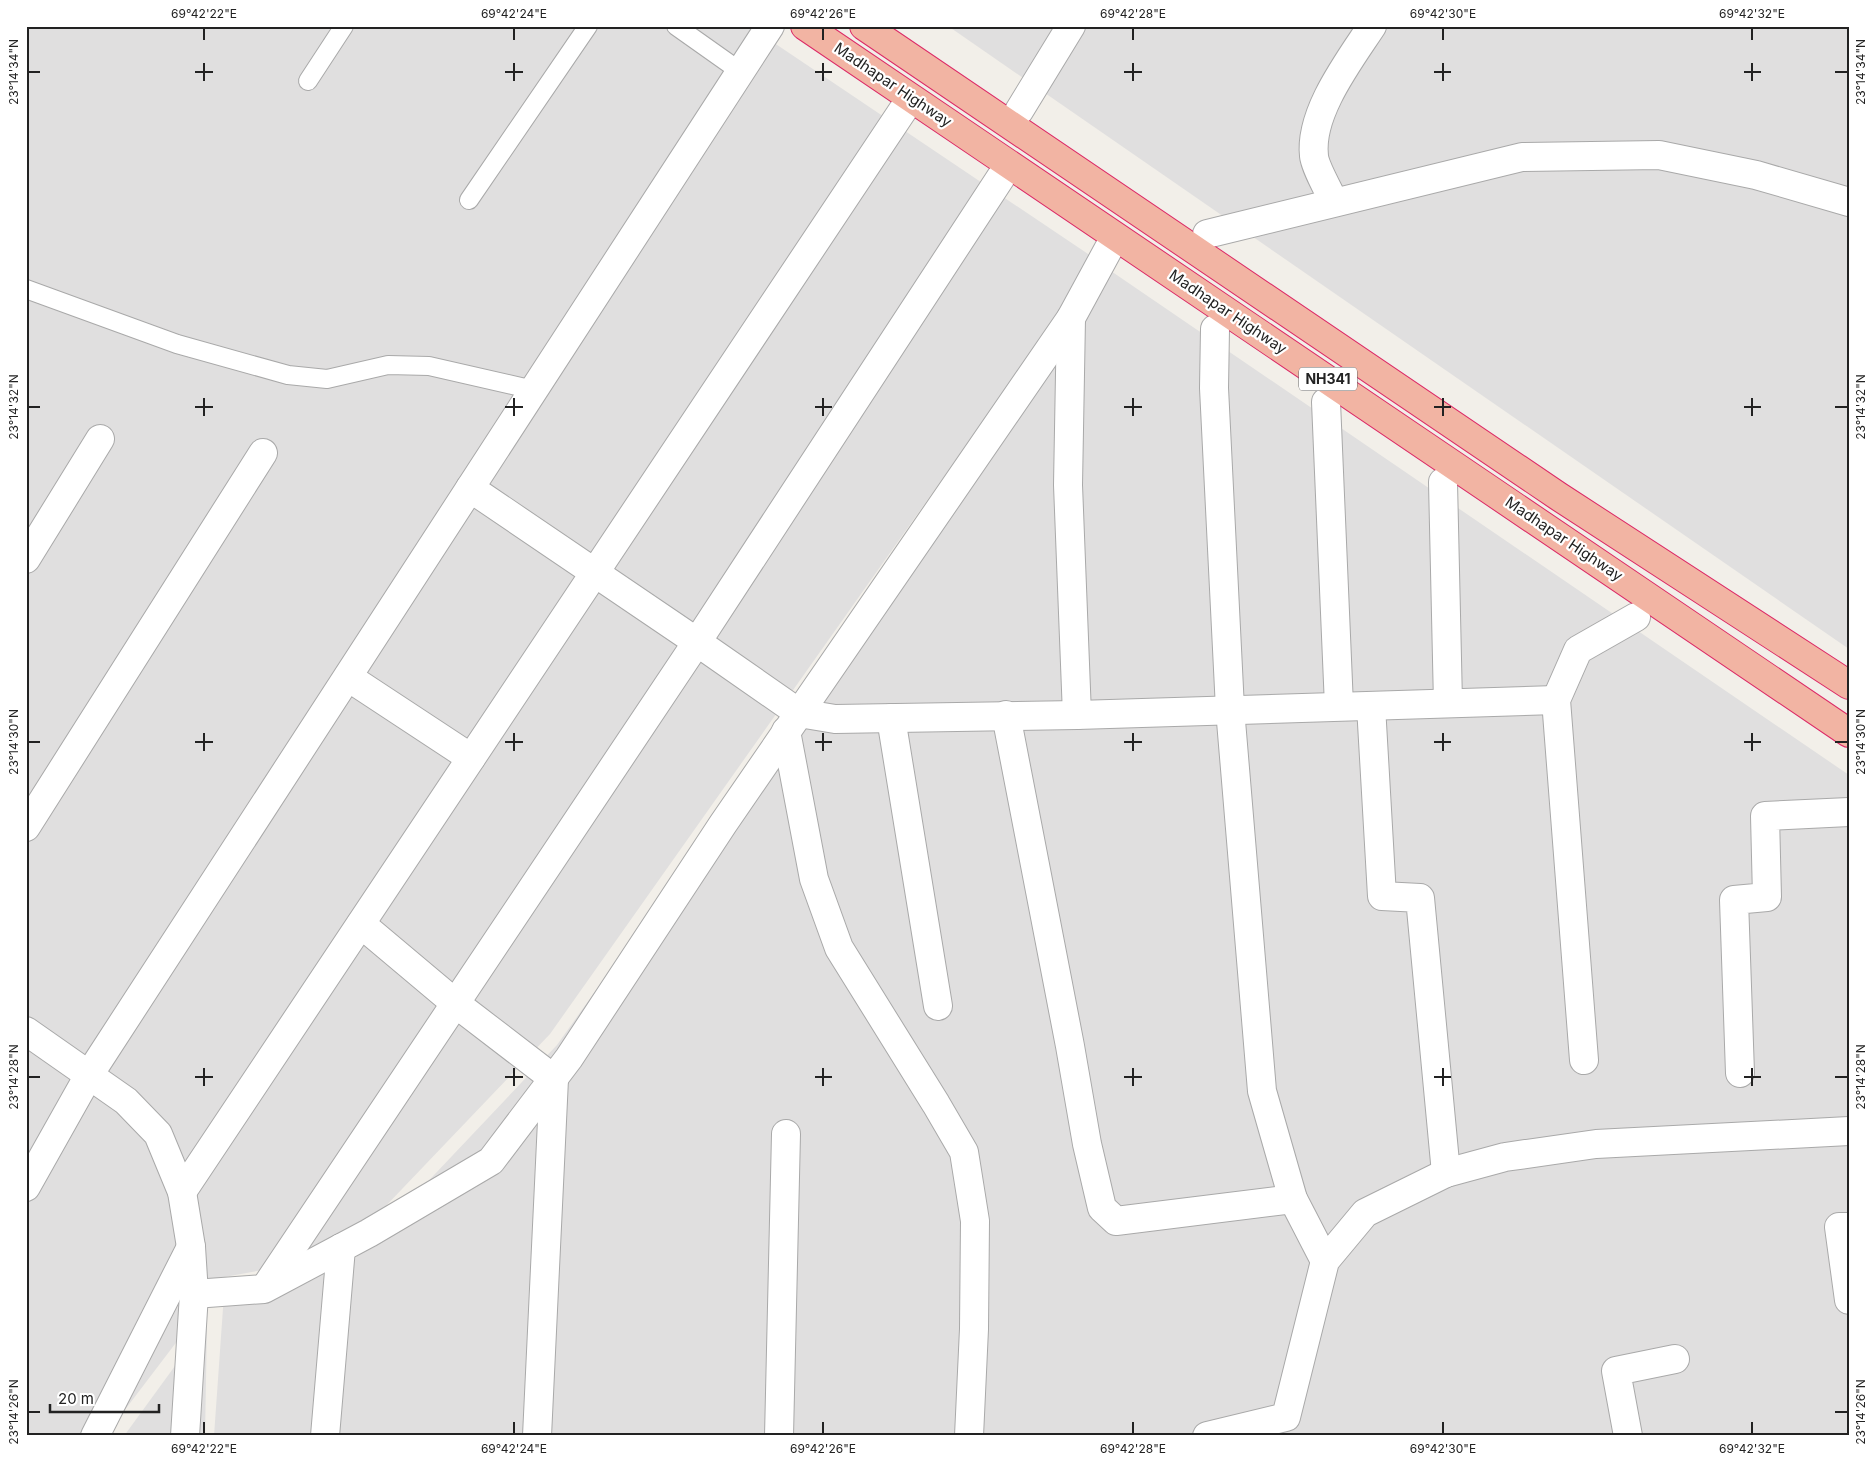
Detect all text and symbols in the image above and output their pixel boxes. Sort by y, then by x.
text: 69°42'22"E [171,6,237,21]
text: 69°42'24"E [481,6,547,21]
text: 69°42'26"E [790,6,856,21]
text: 69°42'28"E [1100,6,1166,21]
text: 69°42'30"E [1410,6,1476,21]
text: 69°42'32"E [1719,6,1785,21]
street label: Madhapar Highway [831,38,956,131]
text: 23°14'34"N [6,39,21,105]
text: 23°14'34"N [1853,39,1868,105]
street label: Madhapar Highway [1166,265,1291,358]
road number: NH341 [1299,368,1357,390]
text: 23°14'32"N [6,374,21,440]
text: 23°14'32"N [1853,374,1868,440]
street label: Madhapar Highway [1502,492,1627,585]
text: 23°14'30"N [6,709,21,775]
text: 23°14'30"N [1853,709,1868,775]
text: 23°14'28"N [6,1044,21,1110]
text: 23°14'28"N [1853,1044,1868,1110]
text: 23°14'26"N [6,1379,21,1445]
text: 23°14'26"N [1853,1379,1868,1445]
scale bar [50,1382,159,1414]
text: 20 m [58,1389,94,1408]
text: 69°42'22"E [171,1441,237,1456]
text: 69°42'24"E [481,1441,547,1456]
text: 69°42'26"E [790,1441,856,1456]
text: 69°42'28"E [1100,1441,1166,1456]
text: 69°42'30"E [1410,1441,1476,1456]
text: 69°42'32"E [1719,1441,1785,1456]

